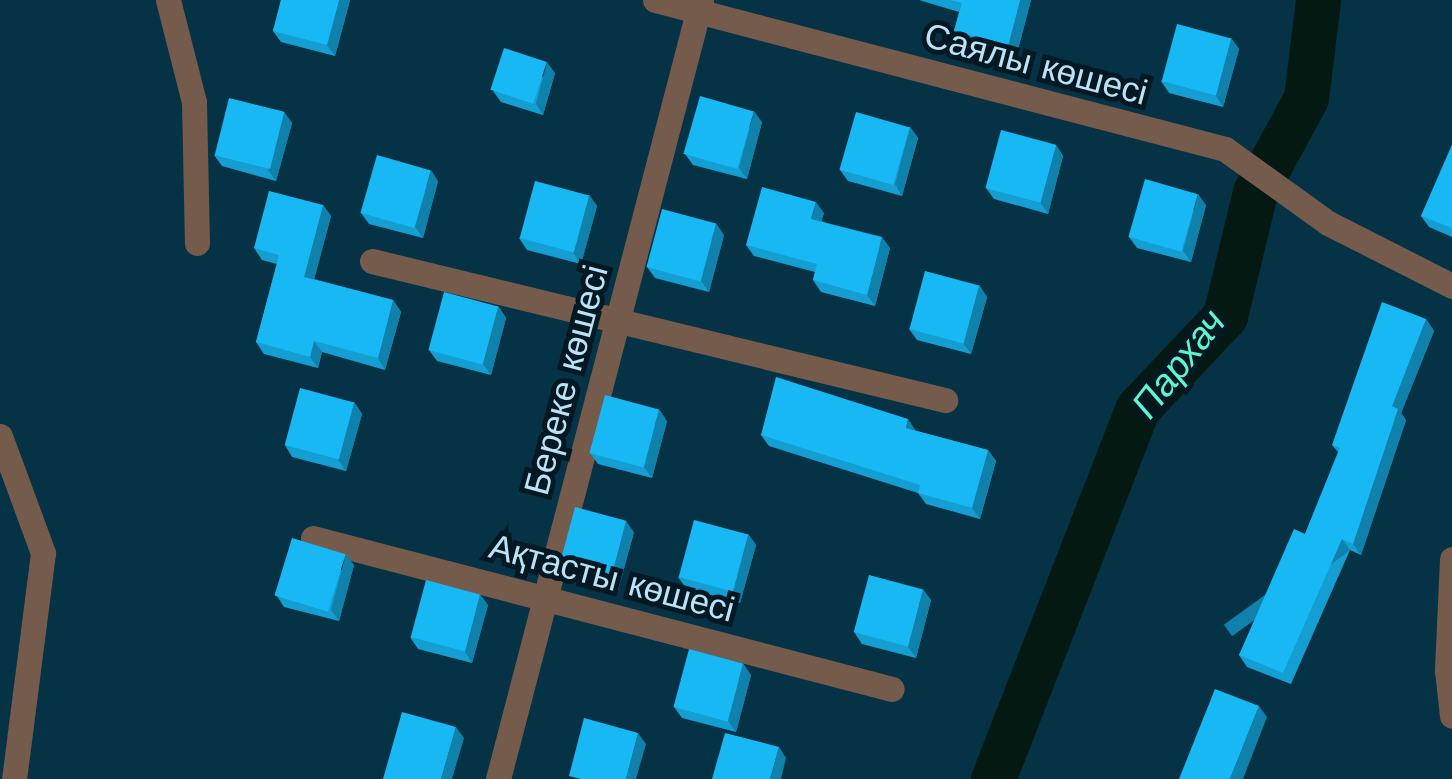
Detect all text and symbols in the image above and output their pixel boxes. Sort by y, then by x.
street label: Саялы көшесі [920,14,1152,114]
street label: Береке көшесі [515,261,617,499]
water label: Пархач [1122,301,1236,427]
street label: Ақтасты көшесі [485,525,739,631]

